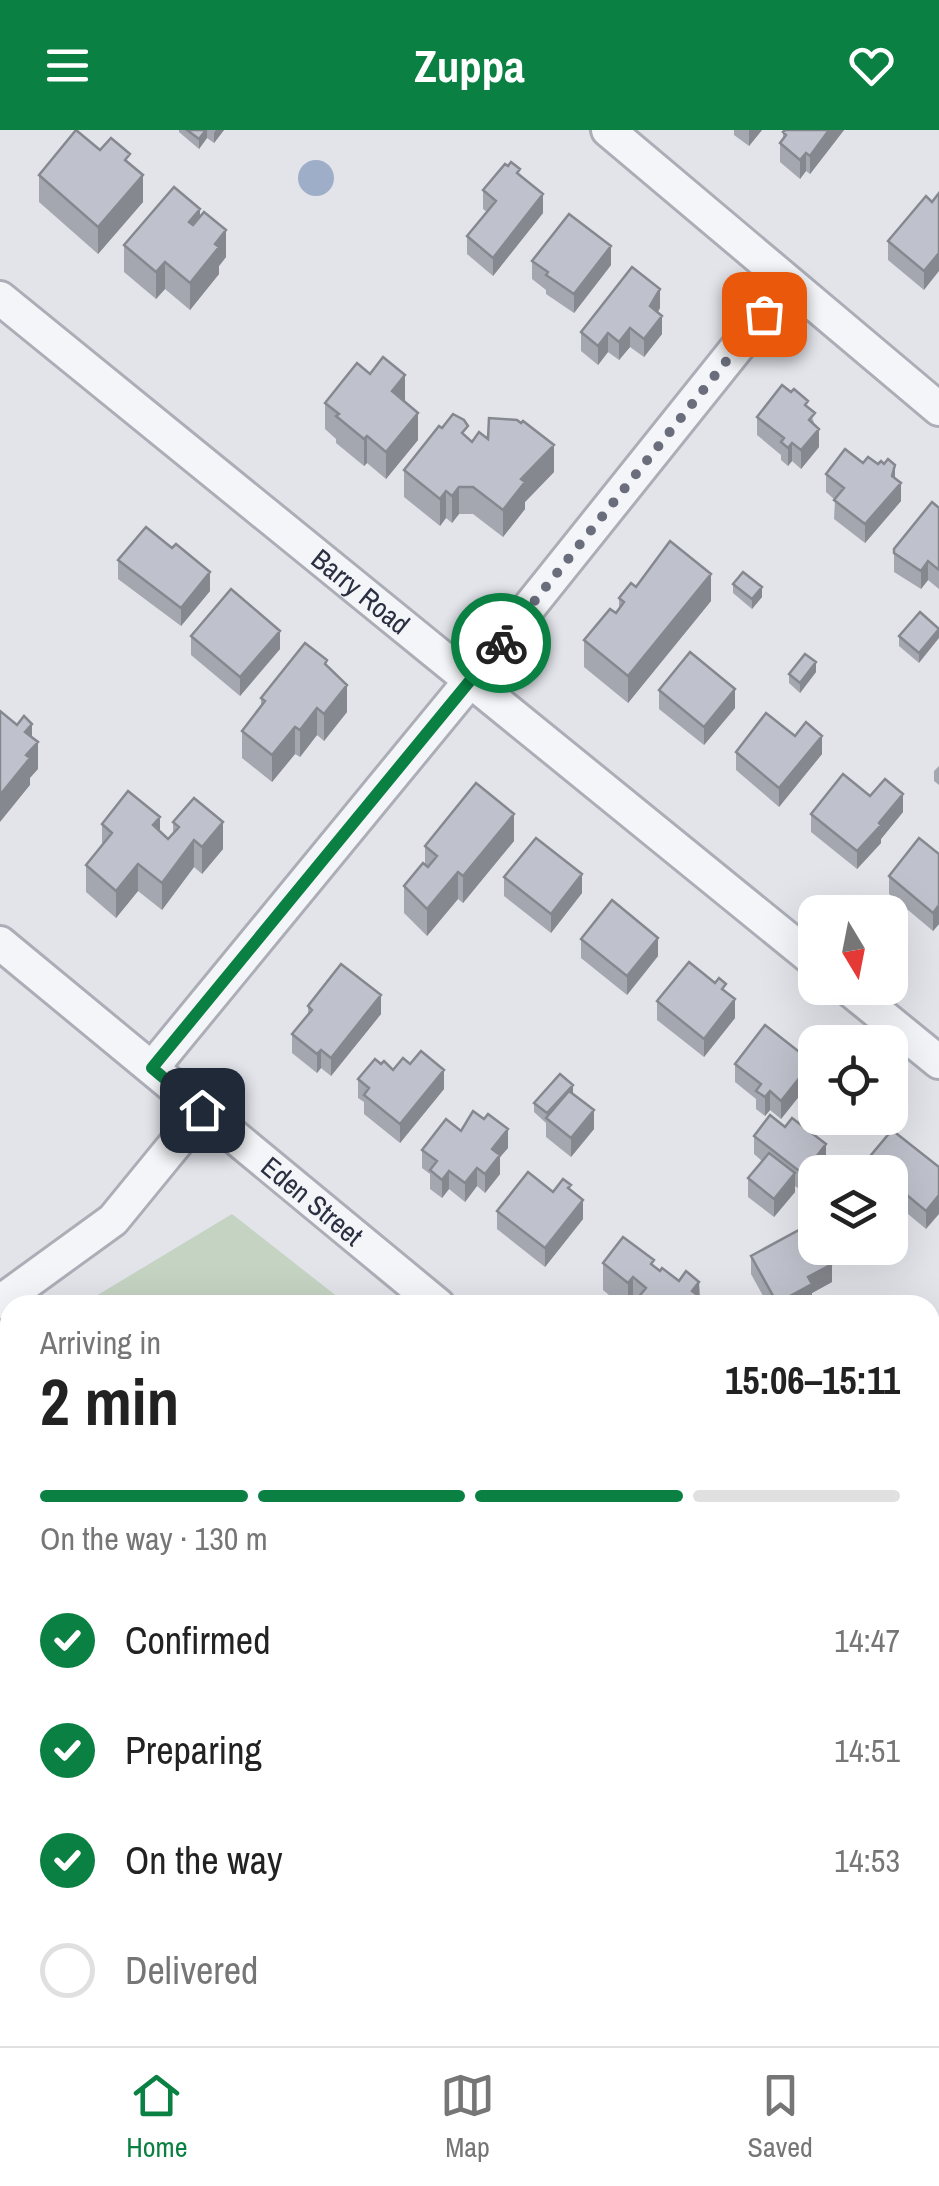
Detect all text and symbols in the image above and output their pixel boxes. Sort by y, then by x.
text: Zuppa [414,35,525,96]
icon: menu [40,38,95,93]
icon: heart [844,38,899,93]
pin [722,272,807,357]
icon: bag [737,287,792,342]
street label: Barry Road [304,540,418,643]
courier [451,593,551,693]
icon: bike [474,616,529,671]
north arrow [798,895,908,1005]
map controls [798,895,908,1265]
button: locate [798,1025,908,1135]
pin [160,1068,245,1153]
icon: home [175,1083,230,1138]
street label: Eden Street [253,1148,371,1254]
button: layers [798,1155,908,1265]
text: Arriving in [40,1321,161,1364]
text: 15:06–15:11 [725,1355,900,1406]
text: 2 min [40,1358,179,1445]
text: On the way · 130 m [40,1517,268,1560]
icon: check [40,1613,95,1668]
text: Confirmed [125,1615,270,1666]
text: 14:47 [834,1619,900,1662]
icon: check [40,1723,95,1778]
text: Preparing [125,1725,262,1776]
text: 14:51 [834,1729,900,1772]
icon: check [40,1833,95,1888]
text: On the way [125,1835,283,1886]
text: 14:53 [834,1839,900,1882]
text: Delivered [125,1945,258,1996]
tab: Home [126,2068,188,2166]
tab: Map [440,2068,495,2166]
tab: Saved [748,2068,813,2166]

